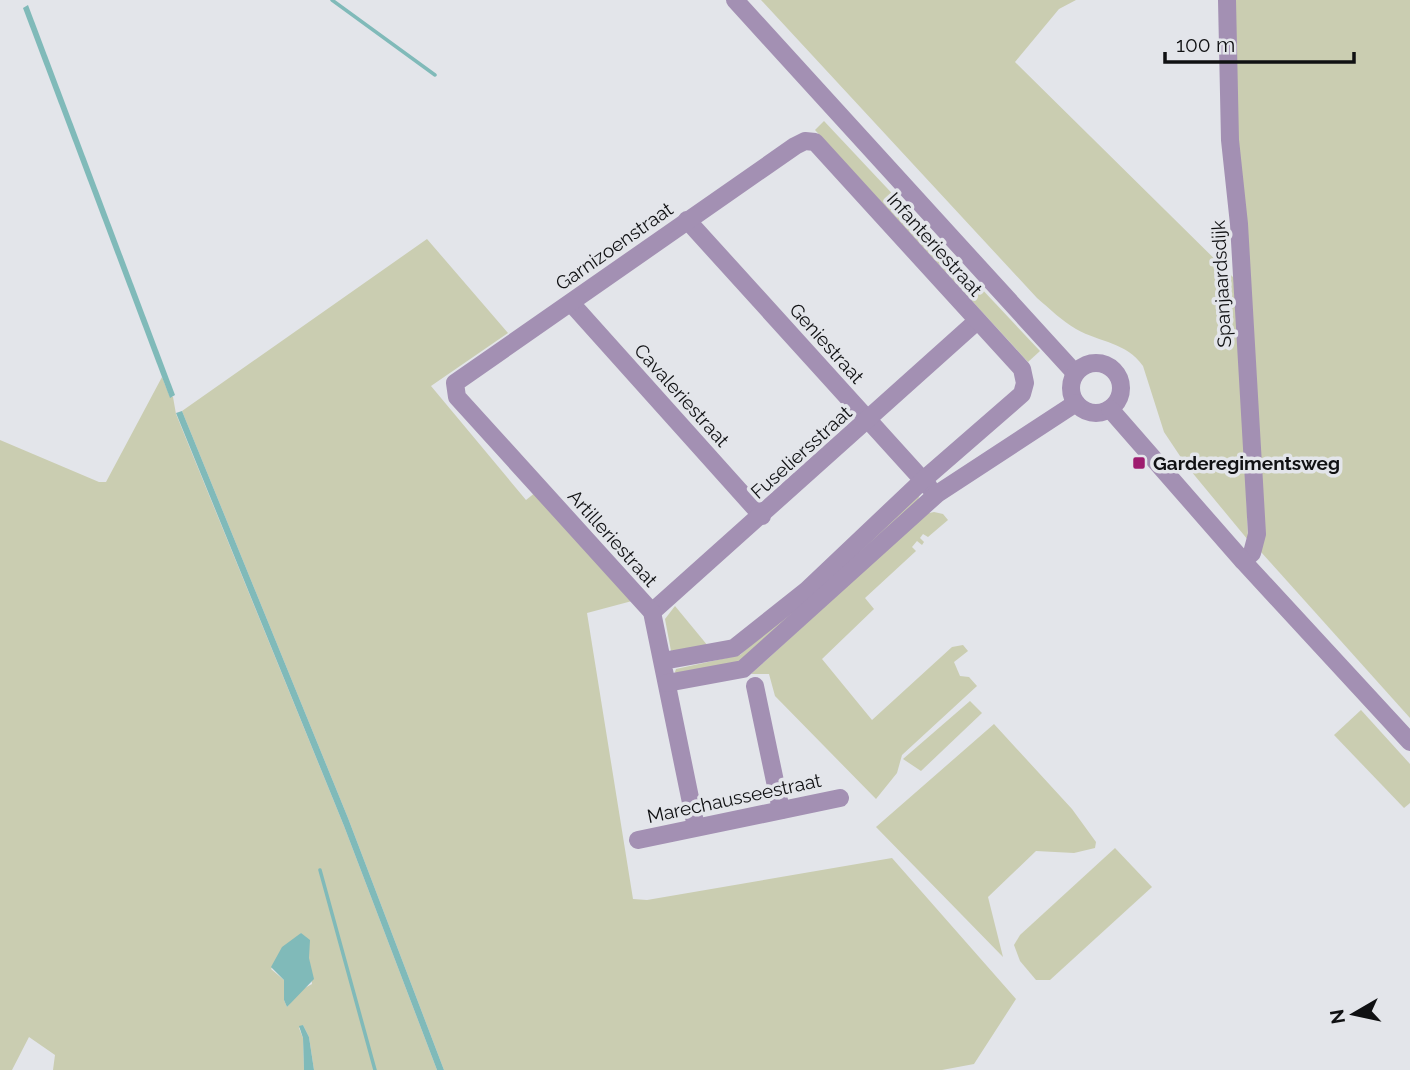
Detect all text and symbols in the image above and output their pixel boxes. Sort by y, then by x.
scale bar [1165,21,1354,65]
text: 100 m [1176,32,1235,57]
street label: Infanteriestraat [883,188,988,301]
street label: Garnizoenstraat [551,197,677,295]
street label: Spanjaardsdijk [1207,220,1235,348]
street label: Geniestraat [785,298,869,388]
street label: Cavaleriestraat [630,339,734,451]
street label: Fuseliersstraat [746,401,856,503]
place label: Garderegimentsweg [1153,452,1340,474]
marker: Garderegimentsweg [1131,455,1147,471]
street label: Artilleriestraat [564,485,663,591]
street label: Marechausseestraat [645,769,824,827]
north arrow [1319,979,1389,1049]
text: N [1325,1008,1349,1026]

